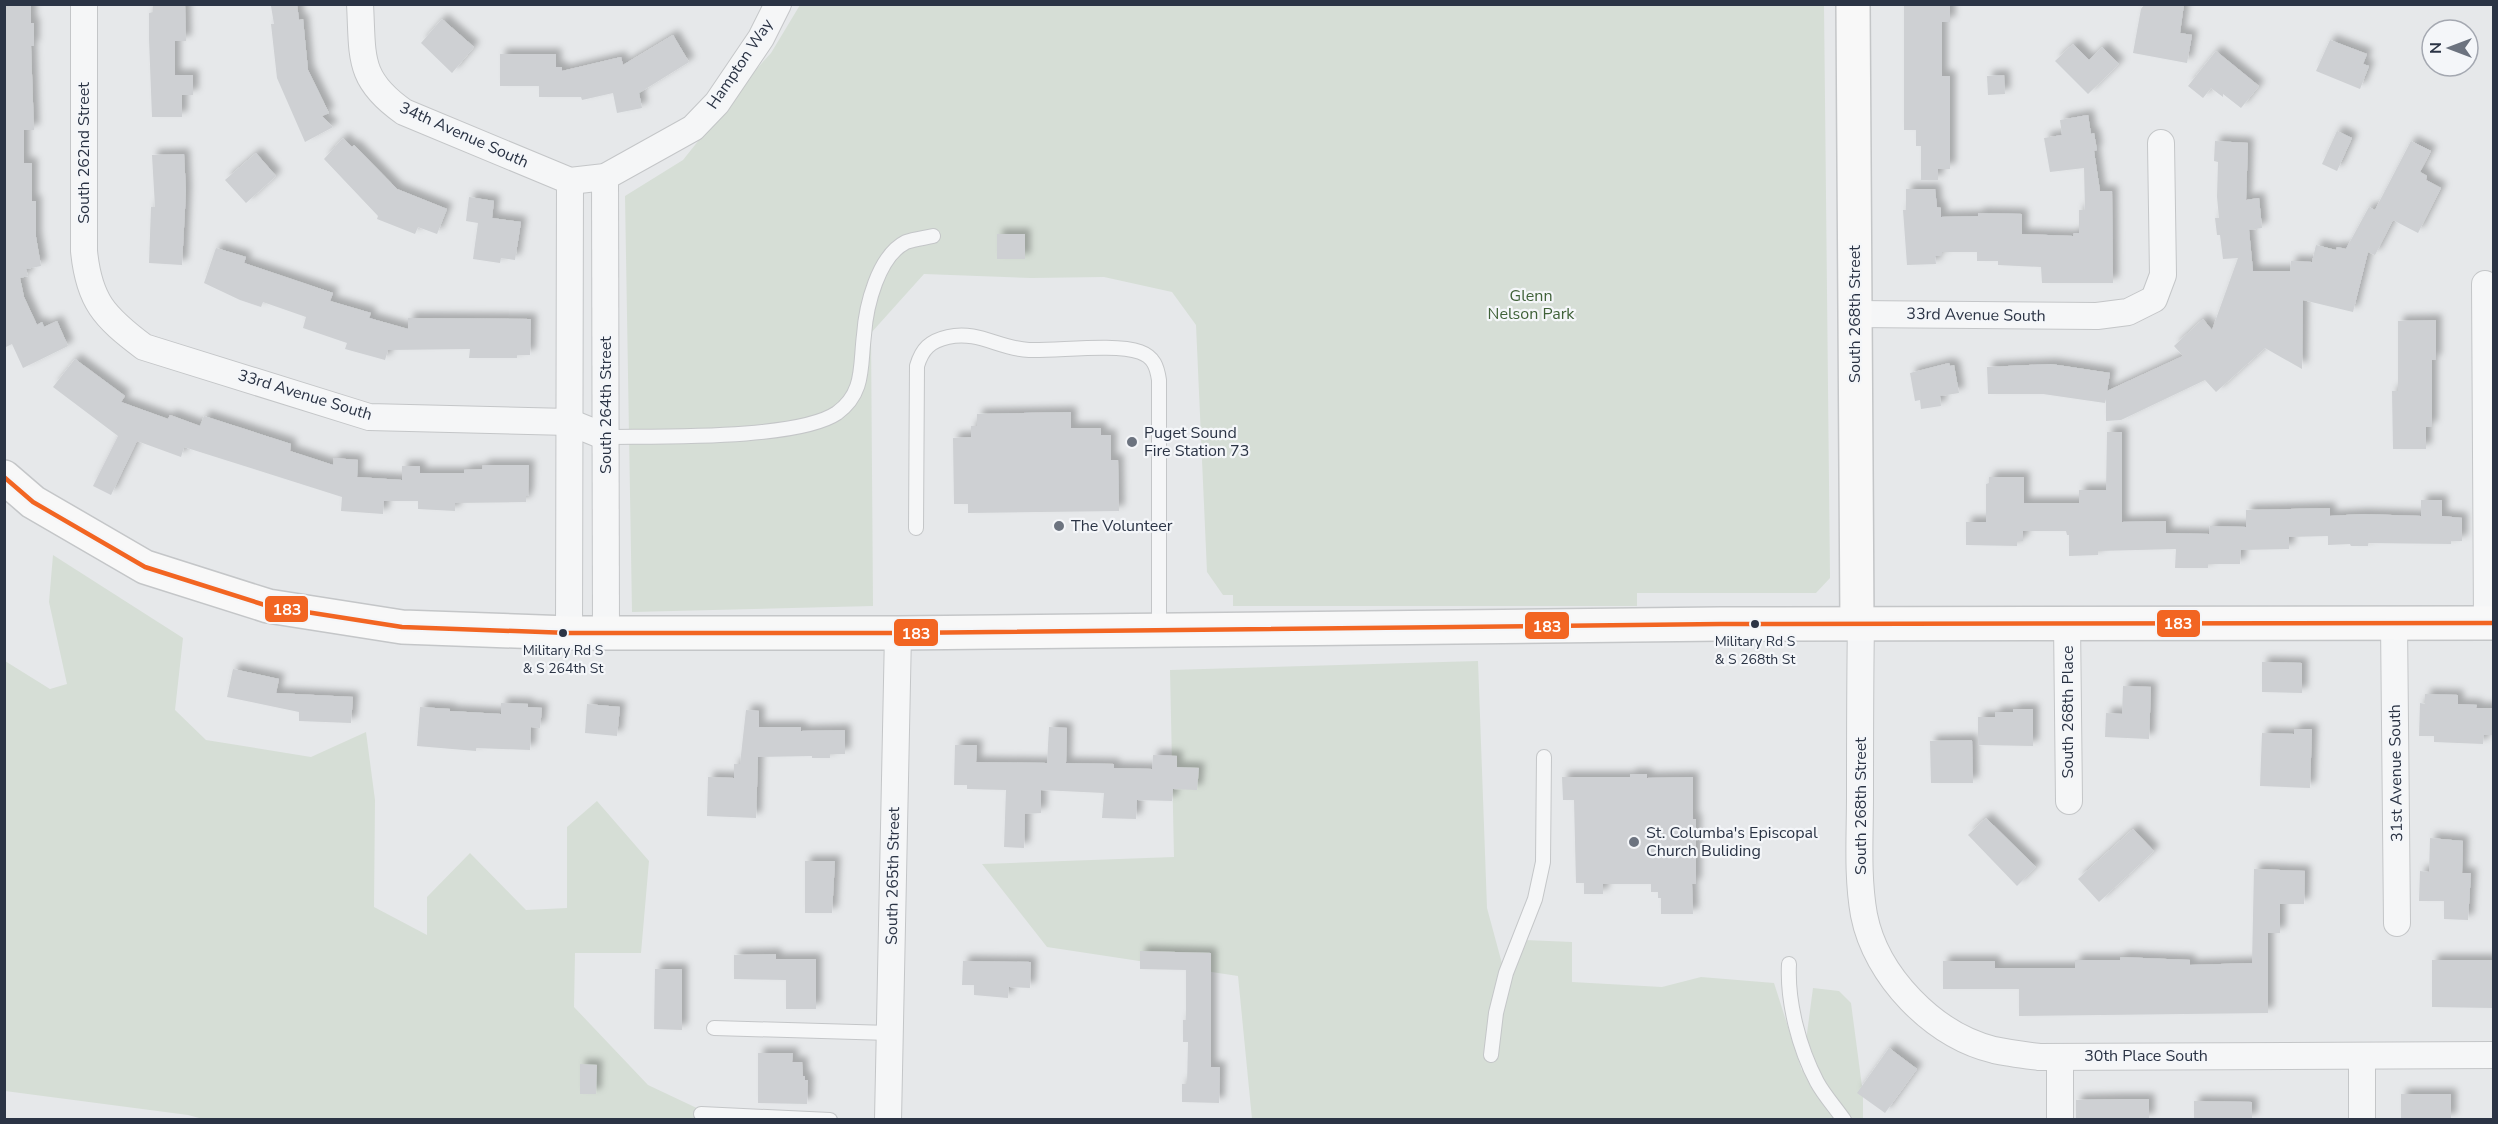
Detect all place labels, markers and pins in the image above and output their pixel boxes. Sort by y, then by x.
place label: Puget Sound Fire Station 73 [1144,422,1249,462]
marker: Puget Sound Fire Station 73 [1125,435,1139,449]
place label: The Volunteer [1071,515,1173,537]
marker: The Volunteer [1052,519,1066,533]
marker: Military Rd S & S 268th St [1749,618,1761,630]
marker: Military Rd S & S 264th St [557,627,569,639]
place label: Military Rd S & S 268th St [1715,632,1796,669]
place label: Military Rd S & S 264th St [523,641,604,678]
place label: St. Columba's Episcopal Church Buliding [1646,822,1818,862]
marker: St. Columba's Episcopal Church Buliding [1627,835,1641,849]

